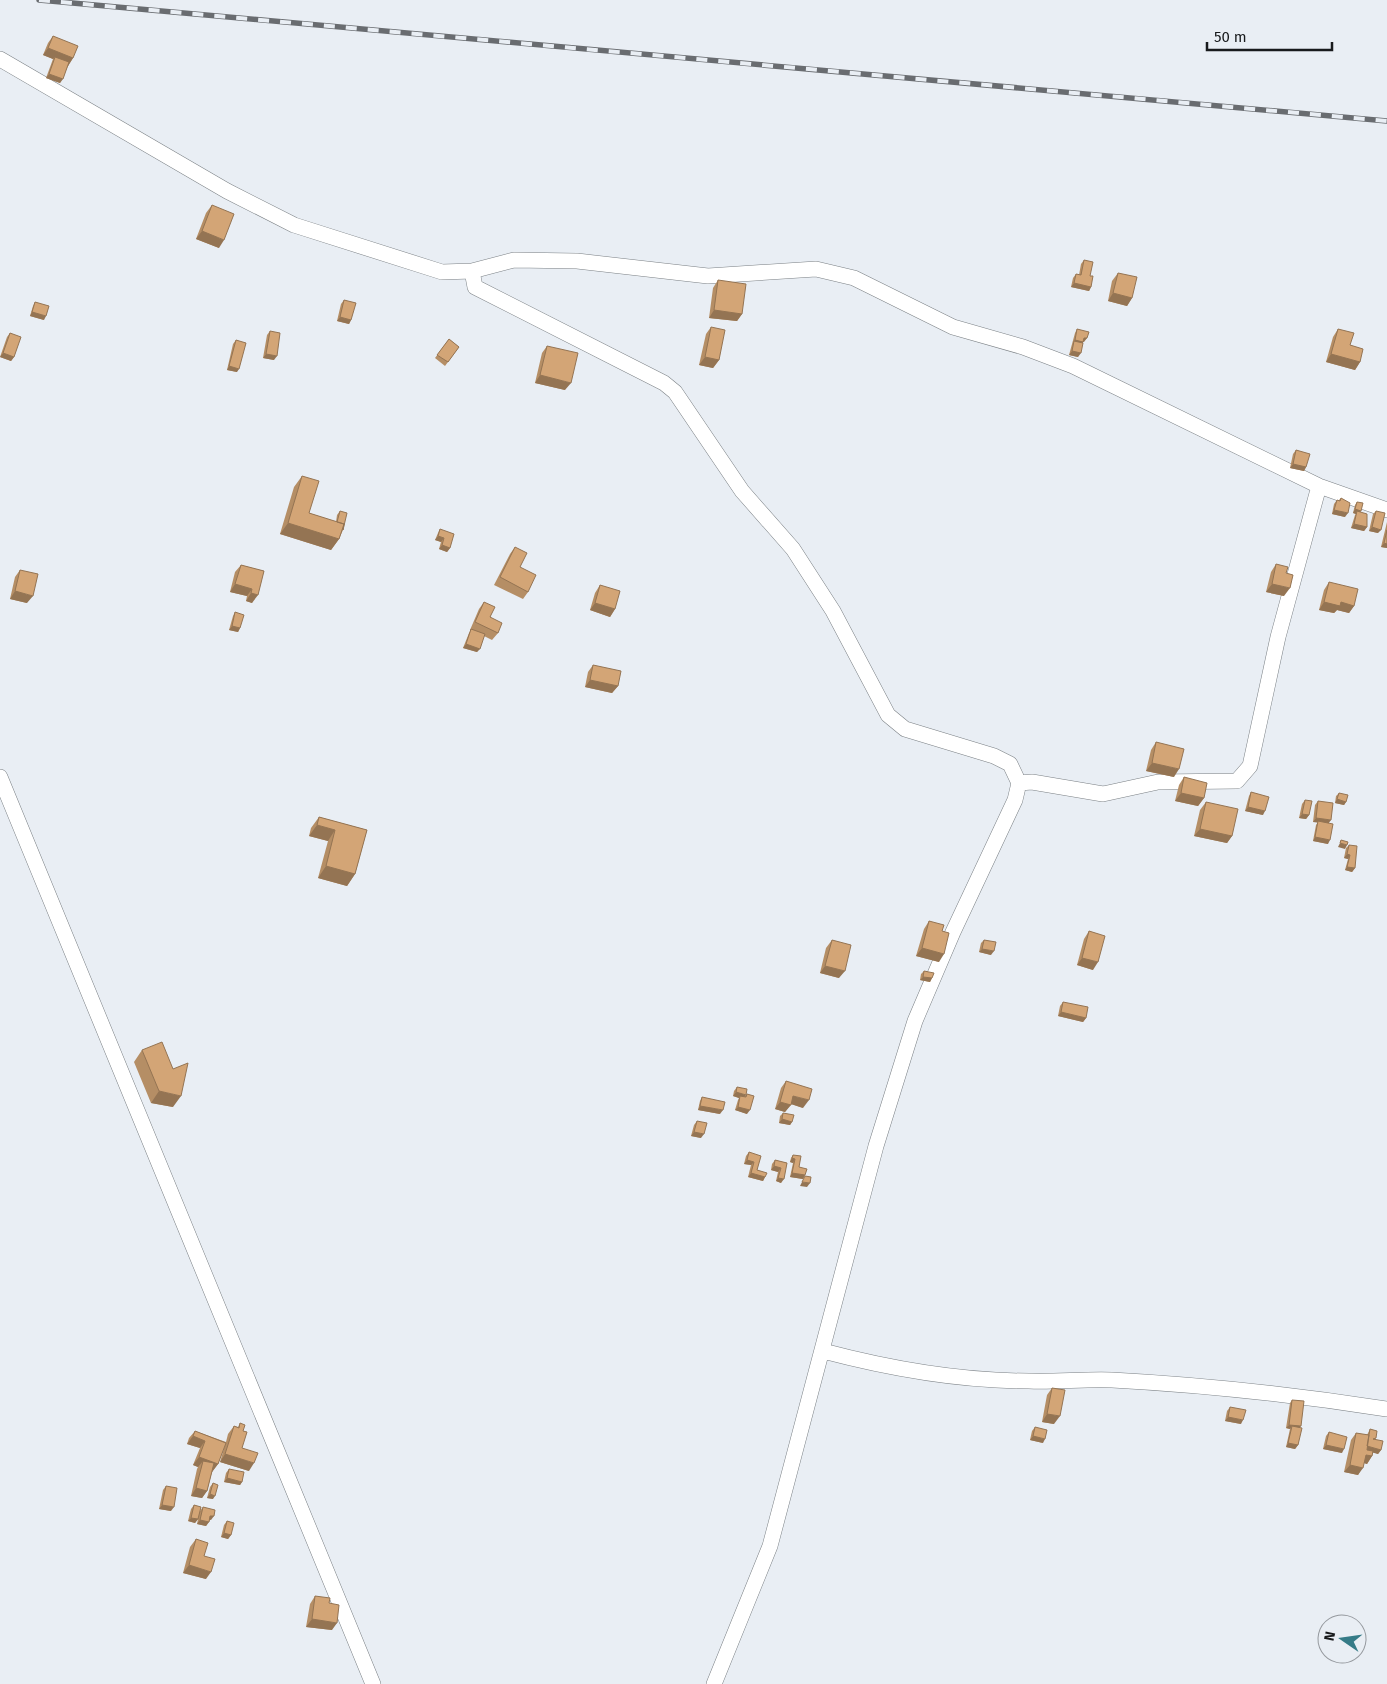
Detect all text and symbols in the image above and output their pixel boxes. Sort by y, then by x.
scale bar [1207,20,1332,52]
text: 50 m [1214,28,1247,46]
north arrow [1317,1614,1367,1664]
text: N [1320,1630,1339,1643]

